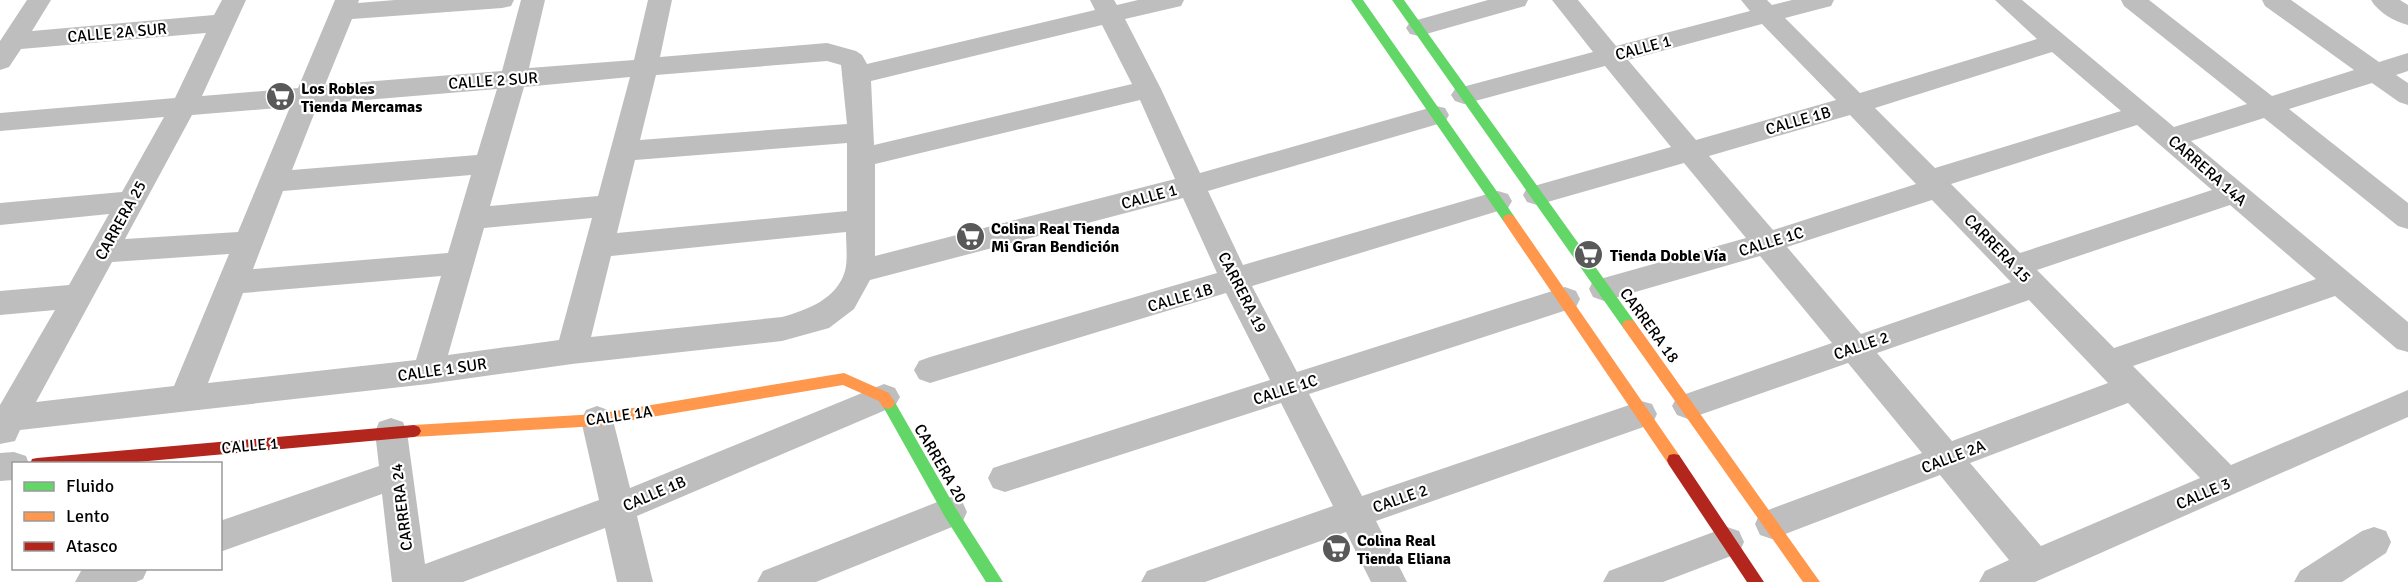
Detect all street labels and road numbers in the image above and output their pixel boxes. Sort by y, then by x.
street label: CALLE 2A SUR [67,19,168,47]
street label: CALLE 1 [1613,31,1673,65]
street label: CALLE 2 SUR [448,68,539,94]
street label: CALLE 1B [1763,102,1833,140]
street label: CARRERA 14A [2164,131,2251,210]
street label: CARRERA 25 [91,177,151,264]
street label: CALLE 1 [1119,180,1179,214]
street label: CARRERA 15 [1960,210,2035,287]
street label: CALLE 1C [1736,223,1806,261]
street label: CARRERA 19 [1213,249,1271,336]
street label: CALLE 1B [1145,279,1215,317]
street label: CARRERA 18 [1615,284,1683,367]
street label: CALLE 2 [1831,327,1892,365]
street label: CALLE 1 SUR [396,354,488,386]
street label: CALLE 1C [1250,370,1320,410]
street label: CALLE 1A [585,401,654,431]
street label: CARRERA 20 [909,420,971,507]
street label: CALLE 1 [221,434,279,458]
street label: CALLE 2A [1919,436,1988,478]
street label: CARRERA 24 [387,462,417,552]
street label: CALLE 1B [620,472,689,516]
street label: CALLE 3 [2173,474,2234,514]
street label: CALLE 2 [1370,480,1431,518]

